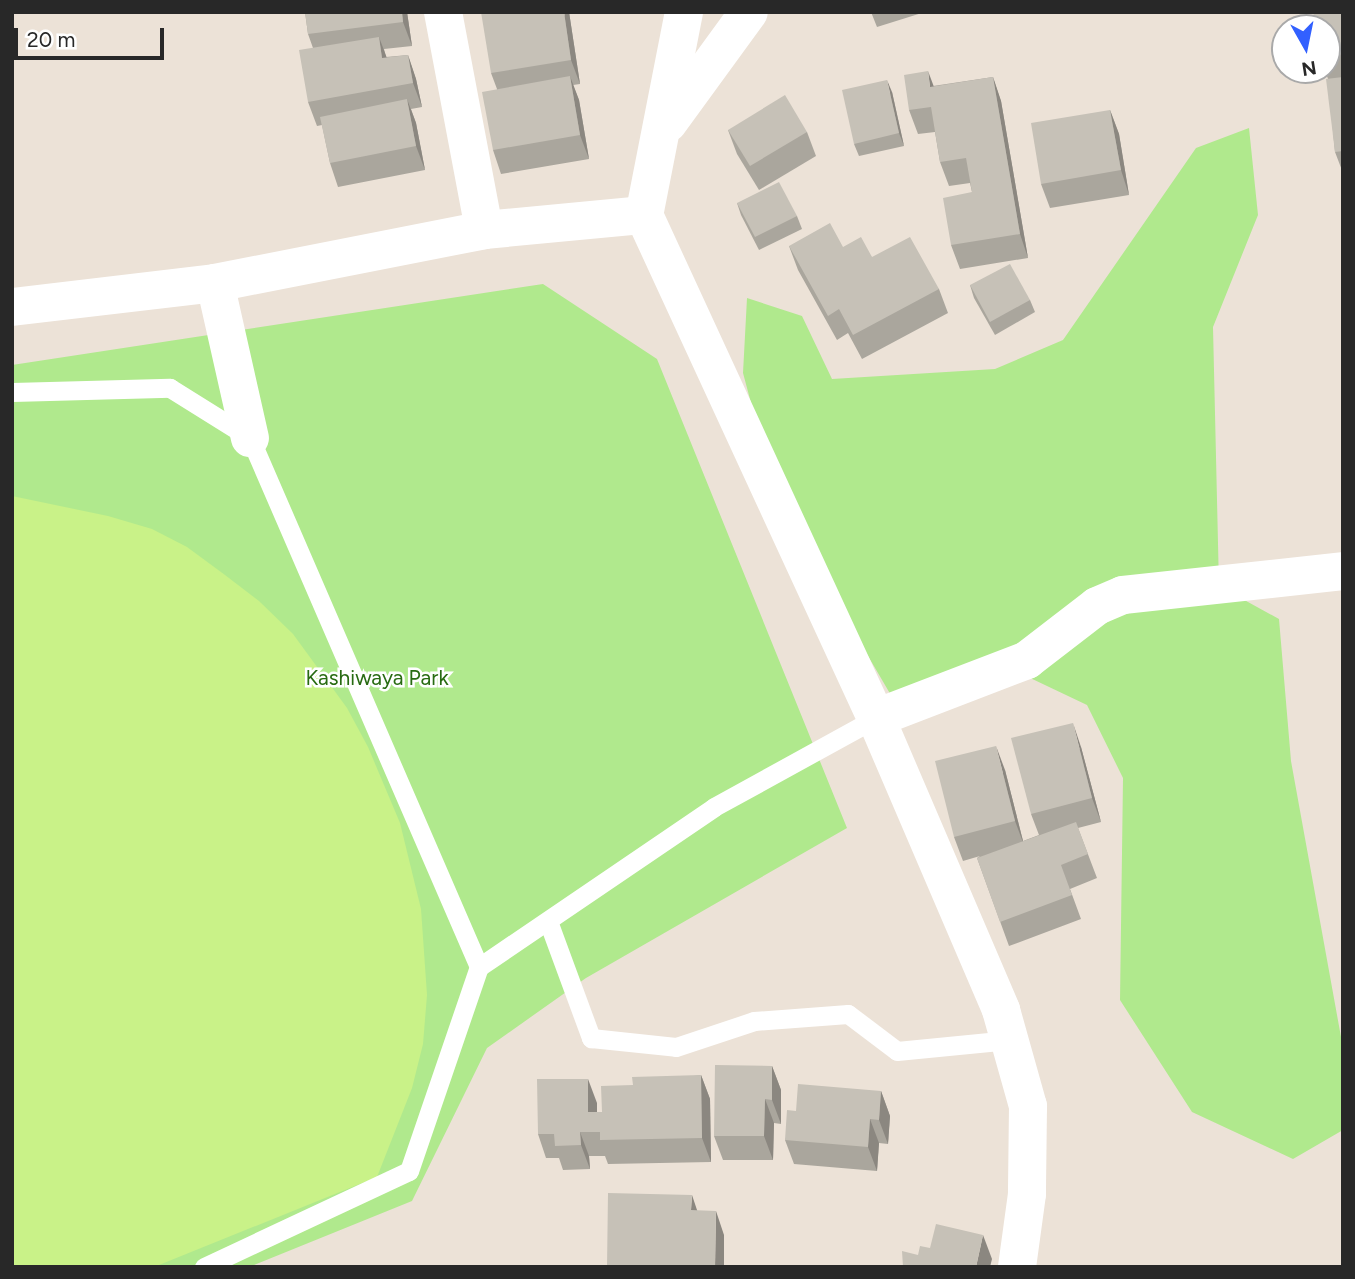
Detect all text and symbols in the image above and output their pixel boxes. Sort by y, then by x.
scale bar [18,14,168,58]
north arrow [1271,14,1341,84]
text: 20 m [27,27,75,52]
text: N [1300,56,1318,81]
park label: Kashiwaya Park [305,665,449,691]

